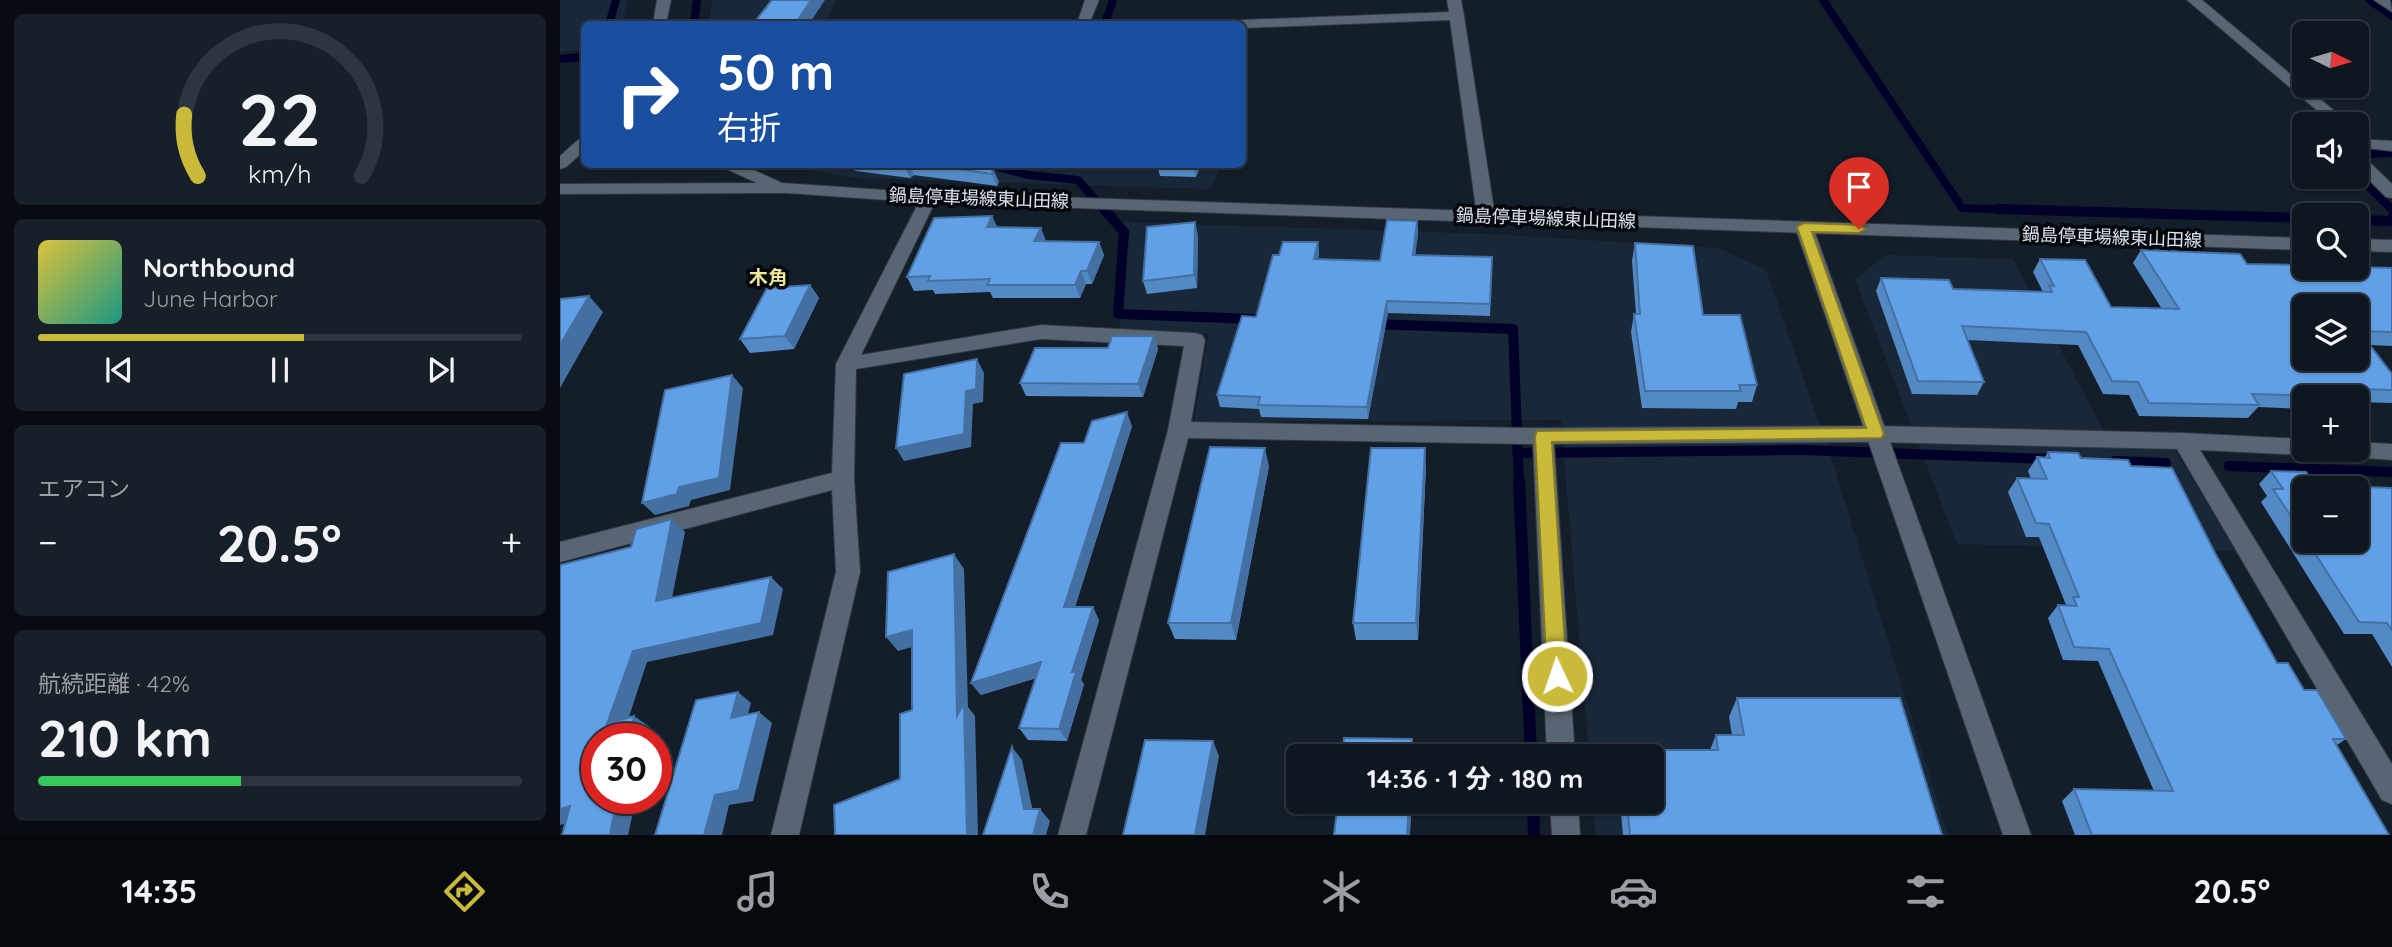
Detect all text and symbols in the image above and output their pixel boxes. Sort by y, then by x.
north arrow [2292,21,2370,98]
map controls [2292,21,2369,553]
text: 50 m [717,41,834,102]
icon: right [602,49,693,140]
text: 22 [239,73,321,164]
text: 右折 [717,107,781,147]
button: sound [2292,112,2369,189]
text: km/h [248,157,312,188]
pin [1829,157,1889,229]
icon: arrive [1840,168,1878,206]
street label: 鍋島停車場線東山田線 [889,183,1069,213]
street label: 鍋島停車場線東山田線 [1456,203,1636,233]
button: search [2292,203,2369,280]
street label: 鍋島停車場線東山田線 [2022,222,2202,252]
text: Northbound [143,251,295,284]
district label: 木角 [749,265,787,289]
text: June Harbor [143,284,278,313]
button: layers [2292,294,2369,371]
icon: previous [100,351,138,389]
icon: pause [261,351,299,389]
icon: next [422,351,460,389]
button: + [2292,385,2369,462]
text: エアコン [38,474,130,503]
button: − [2292,476,2369,553]
text: 20.5° [217,510,342,575]
text: − [38,518,58,566]
text: + [501,518,522,566]
position arrow [1520,639,1594,713]
text: 航続距離 · 42% [38,669,190,698]
text: 210 km [38,705,212,770]
speed limit sign: 30 [581,723,672,814]
text: 14:36 · 1 分 · 180 m [1367,762,1583,795]
icon: directions [440,867,489,916]
icon: music [733,867,782,916]
icon: phone [1025,867,1074,916]
icon: climate [1317,867,1366,916]
icon: car [1609,867,1658,916]
icon: filters [1901,867,1950,916]
text: 14:35 [122,871,197,911]
text: 20.5° [2194,871,2270,911]

